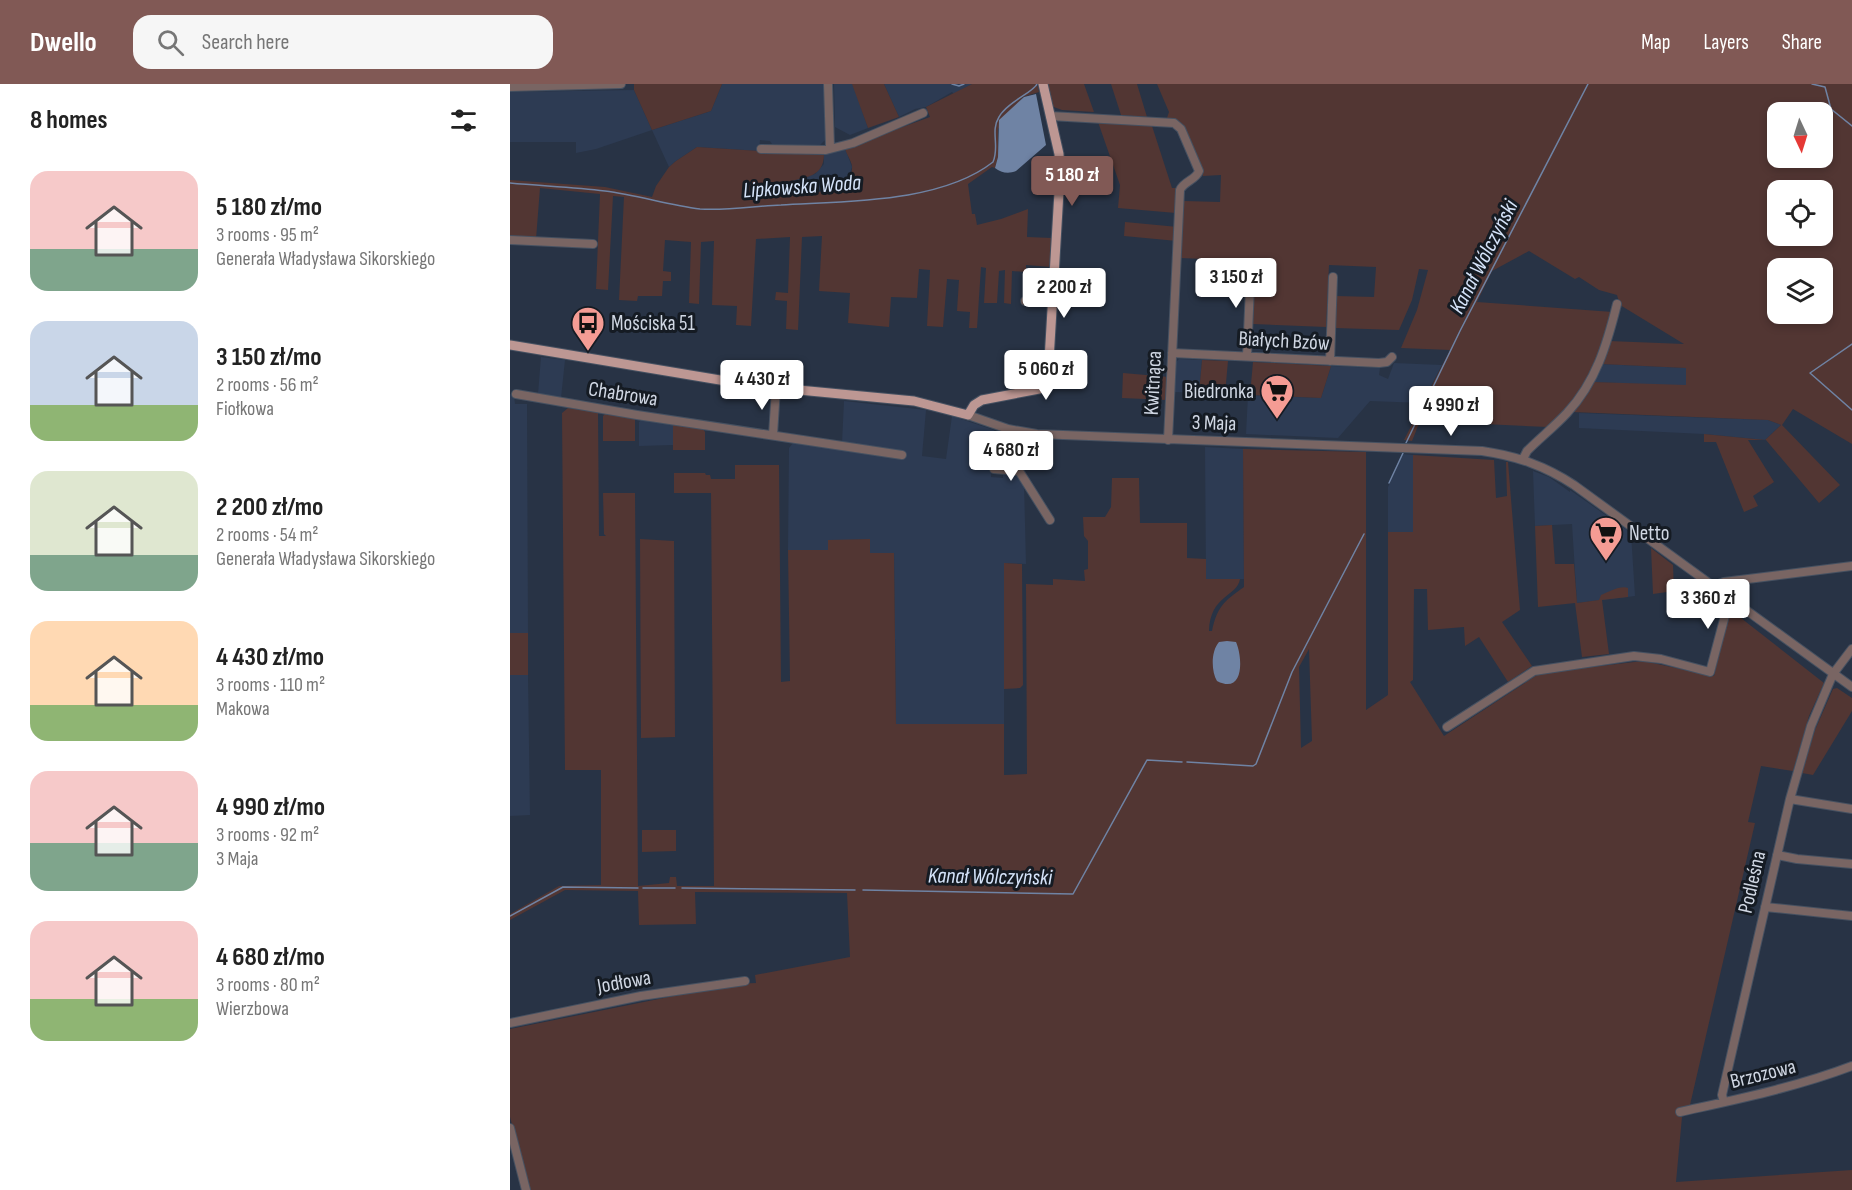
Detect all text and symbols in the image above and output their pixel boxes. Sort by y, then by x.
search box [133,15,553,69]
text: Dwello [30,26,97,59]
icon: search [154,26,187,59]
text: Search here [202,29,289,56]
text: Map [1641,30,1670,55]
text: Layers [1703,30,1749,55]
text: Share [1782,30,1822,55]
north arrow [1767,102,1833,168]
map controls [1767,102,1833,324]
icon: filters [447,104,480,137]
text: 8 homes [30,105,108,136]
pin: 5 180 zł [1010,156,1134,207]
text: 5 180 zł [1045,163,1099,187]
water label: Lipkowska Woda [742,169,862,205]
button: locate [1767,180,1833,246]
text: 5 180 zł/mo [216,192,322,223]
icon: home [78,195,150,267]
water label: Kanał Wólczyński [1444,195,1525,318]
text: 3 rooms · 95 m² [216,223,319,247]
text: Generała Władysława Sikorskiego [216,247,435,271]
pin: 3 150 zł [1174,258,1298,309]
button: layers [1767,258,1833,324]
text: 3 150 zł [1209,265,1263,289]
pin: 2 200 zł [1002,268,1126,319]
text: 2 200 zł [1037,275,1091,299]
bus stop icon: Mościska 51 [570,305,606,352]
place label: Mościska 51 [611,311,695,336]
street label: Białych Bzów [1238,326,1330,356]
text: 3 150 zł/mo [216,342,322,373]
icon: home [78,345,150,417]
pin: 5 060 zł [984,350,1108,401]
street label: Kwitnąca [1139,350,1167,416]
text: 5 060 zł [1018,357,1074,381]
pin: 4 430 zł [700,360,824,411]
text: 4 430 zł [734,367,790,391]
text: 2 rooms · 56 m² [216,373,319,397]
supermarket icon: Biedronka [1259,373,1295,420]
street label: Chabrowa [587,376,659,412]
place label: Biedronka [1184,379,1254,404]
pin: 4 990 zł [1389,386,1513,437]
text: 4 990 zł [1423,393,1479,417]
text: Fiołkowa [216,397,274,421]
street label: 3 Maja [1191,410,1237,436]
pin: 4 680 zł [949,431,1073,482]
text: 4 680 zł [983,438,1039,462]
text: 2 200 zł/mo [216,492,323,523]
icon: home [78,495,150,567]
supermarket icon: Netto [1588,515,1624,562]
place label: Netto [1629,521,1669,546]
text: 2 rooms · 54 m² [216,523,318,547]
text: Generała Władysława Sikorskiego [216,547,435,571]
pin: 3 360 zł [1646,579,1770,630]
text: 3 360 zł [1681,586,1735,610]
text: 4 430 zł/mo [216,642,324,673]
icon: home [78,645,150,717]
text: 3 rooms · 110 m² [216,673,325,697]
text: Makowa [216,697,270,721]
text: 4 990 zł/mo [216,792,325,823]
icon: home [78,795,150,867]
text: 3 rooms · 92 m² [216,823,319,847]
text: 3 Maja [216,847,258,871]
street label: Podleśna [1733,848,1771,916]
water label: Kanał Wólczyński [928,862,1053,892]
text: 4 680 zł/mo [216,942,325,973]
icon: home [78,945,150,1017]
street label: Jodłowa [594,965,653,999]
text: 3 rooms · 80 m² [216,973,320,997]
text: Wierzbowa [216,997,289,1021]
street label: Brzozowa [1728,1054,1798,1094]

